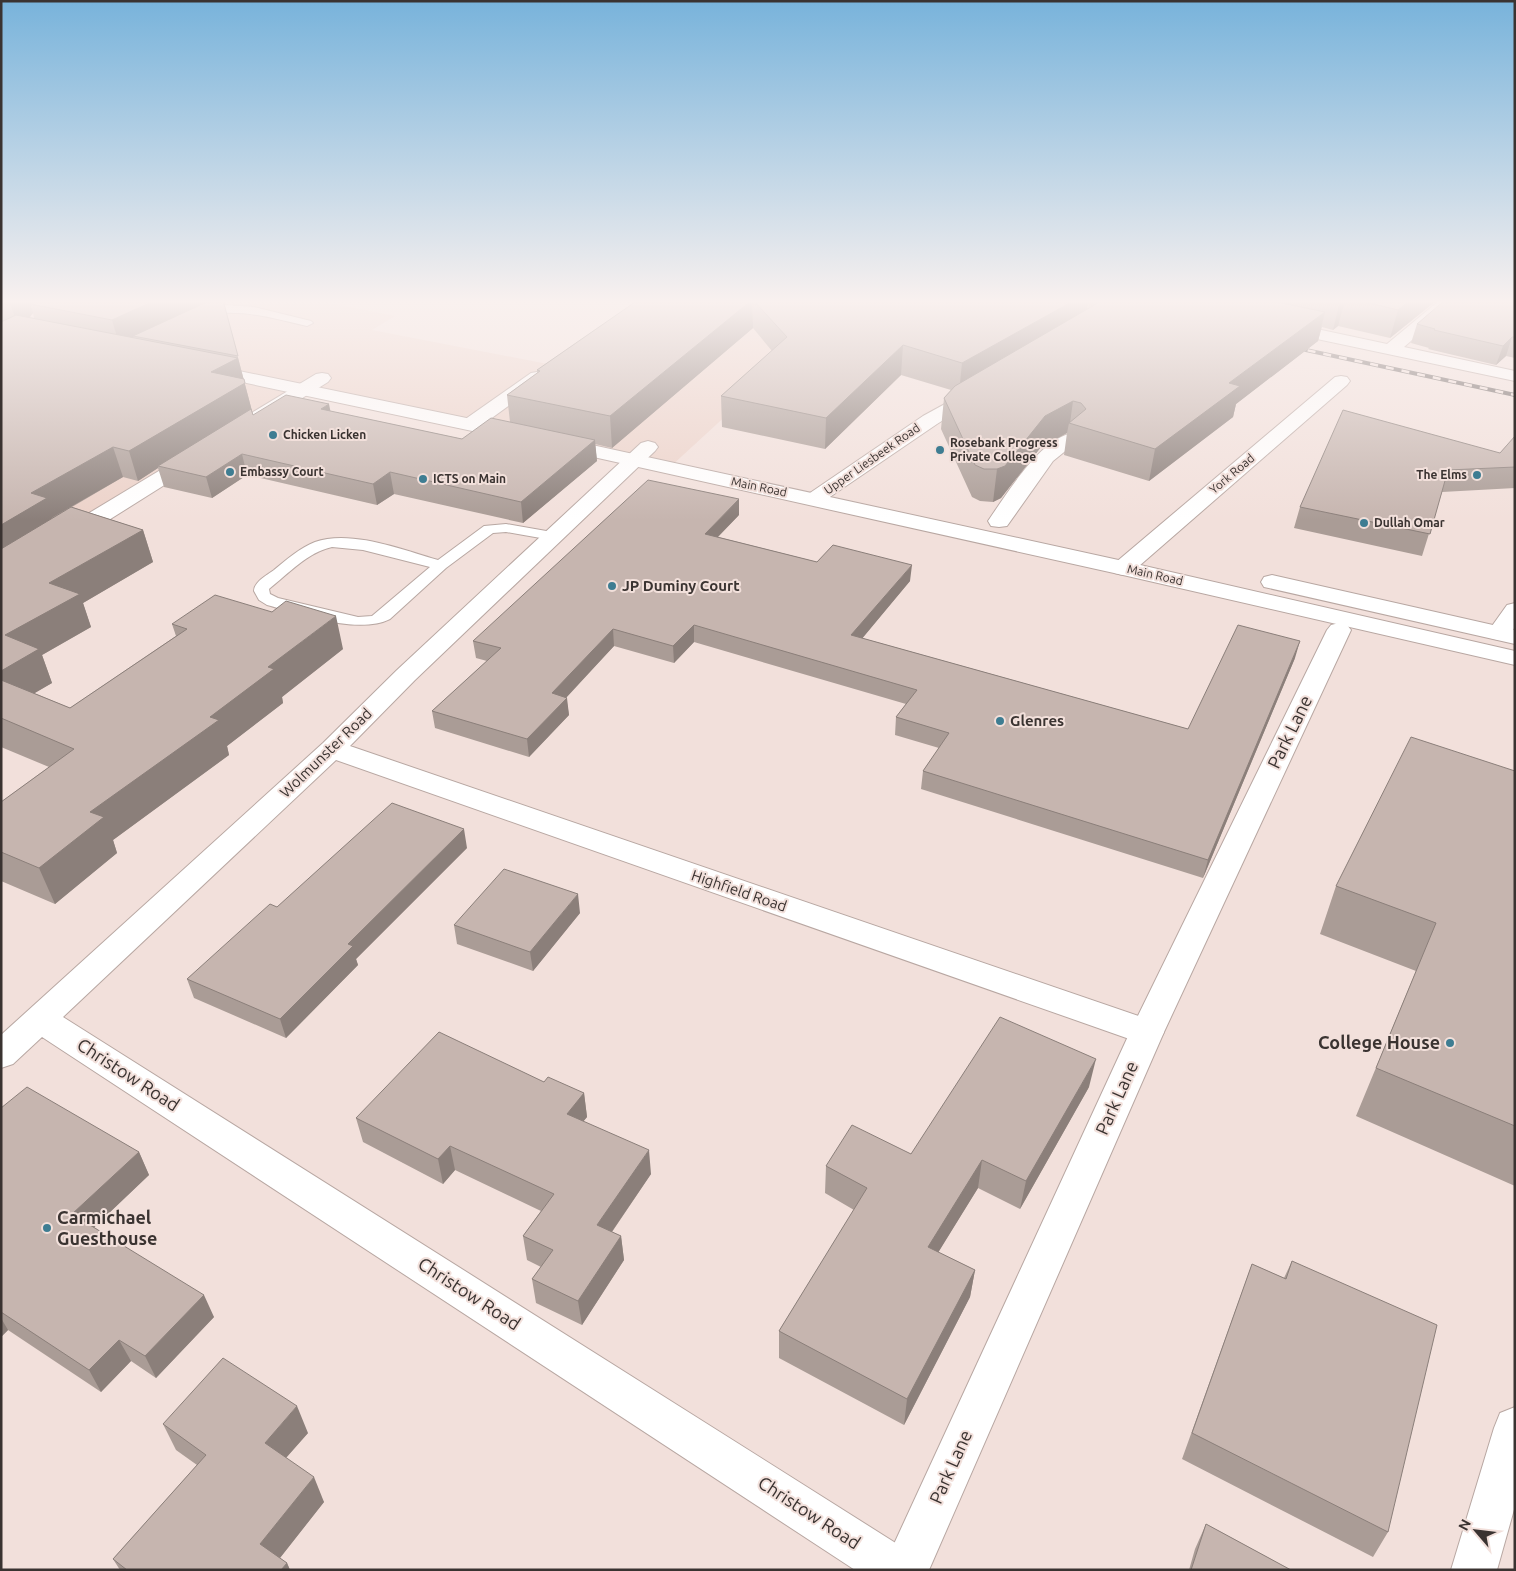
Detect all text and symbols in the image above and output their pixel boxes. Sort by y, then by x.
street label: Upper Liesbeek Road [821,421,922,497]
place label: Chicken Licken [283,428,366,441]
marker: Chicken Licken [267,429,279,441]
place label: Rosebank Progress Private College [950,436,1058,463]
marker: Rosebank Progress Private College [934,444,946,456]
street label: York Road [1207,451,1257,496]
place label: Embassy Court [240,465,324,478]
marker: Embassy Court [224,466,236,478]
place label: The Elms [1416,468,1467,481]
marker: The Elms [1471,469,1483,481]
place label: ICTS on Main [433,472,506,485]
marker: ICTS on Main [417,473,429,485]
street label: Main Road [730,474,788,499]
place label: Dullah Omar [1374,516,1445,529]
marker: Dullah Omar [1358,517,1370,529]
street label: Main Road [1126,562,1184,587]
place label: JP Duminy Court [622,577,740,594]
marker: JP Duminy Court [606,580,618,592]
street label: Park Lane [1263,692,1315,771]
street label: Wolmunster Road [276,705,375,801]
place label: Glenres [1010,712,1064,729]
marker: Glenres [994,715,1006,727]
street label: Highfield Road [689,866,789,915]
place label: College House [1318,1032,1440,1052]
street label: Christow Road [74,1034,183,1115]
marker: College House [1444,1037,1456,1049]
street label: Park Lane [1091,1058,1141,1138]
place label: Carmichael Guesthouse [57,1207,157,1248]
marker: Carmichael Guesthouse [41,1222,53,1234]
street label: Christow Road [415,1253,524,1334]
street label: Park Lane [925,1427,975,1507]
street label: Christow Road [755,1472,864,1553]
north arrow [1451,1506,1501,1556]
text: N [1455,1517,1474,1533]

